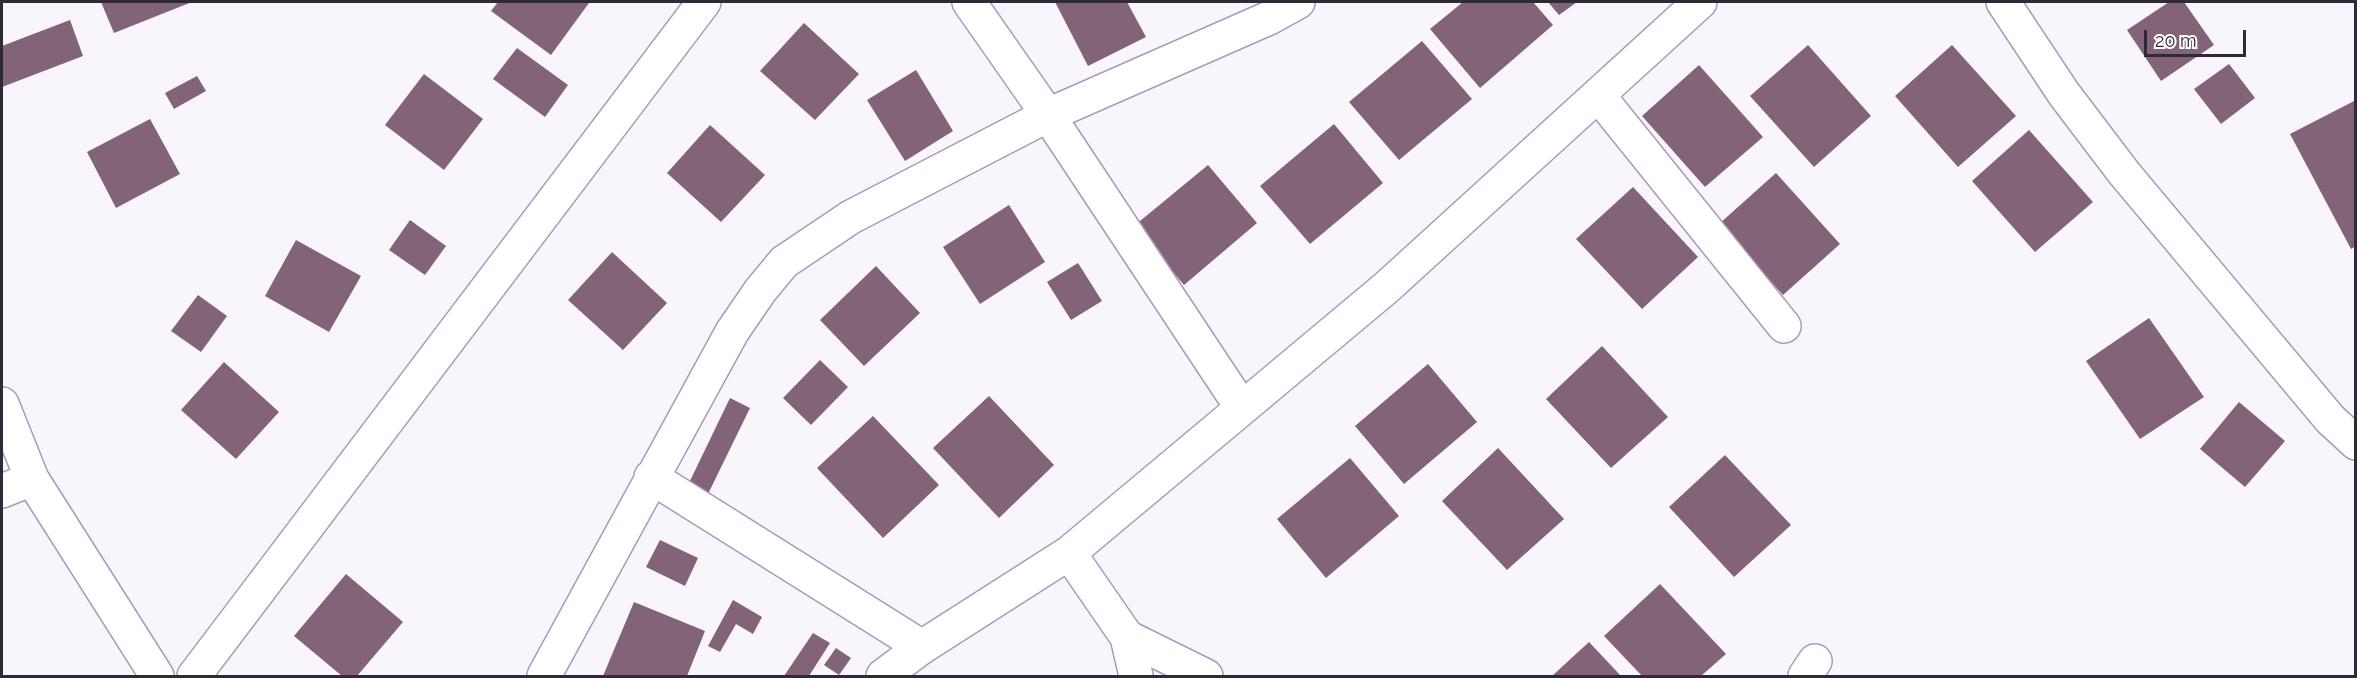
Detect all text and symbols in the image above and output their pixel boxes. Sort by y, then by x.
scale bar [2147,18,2249,56]
text: 20 m [2155,30,2197,51]

